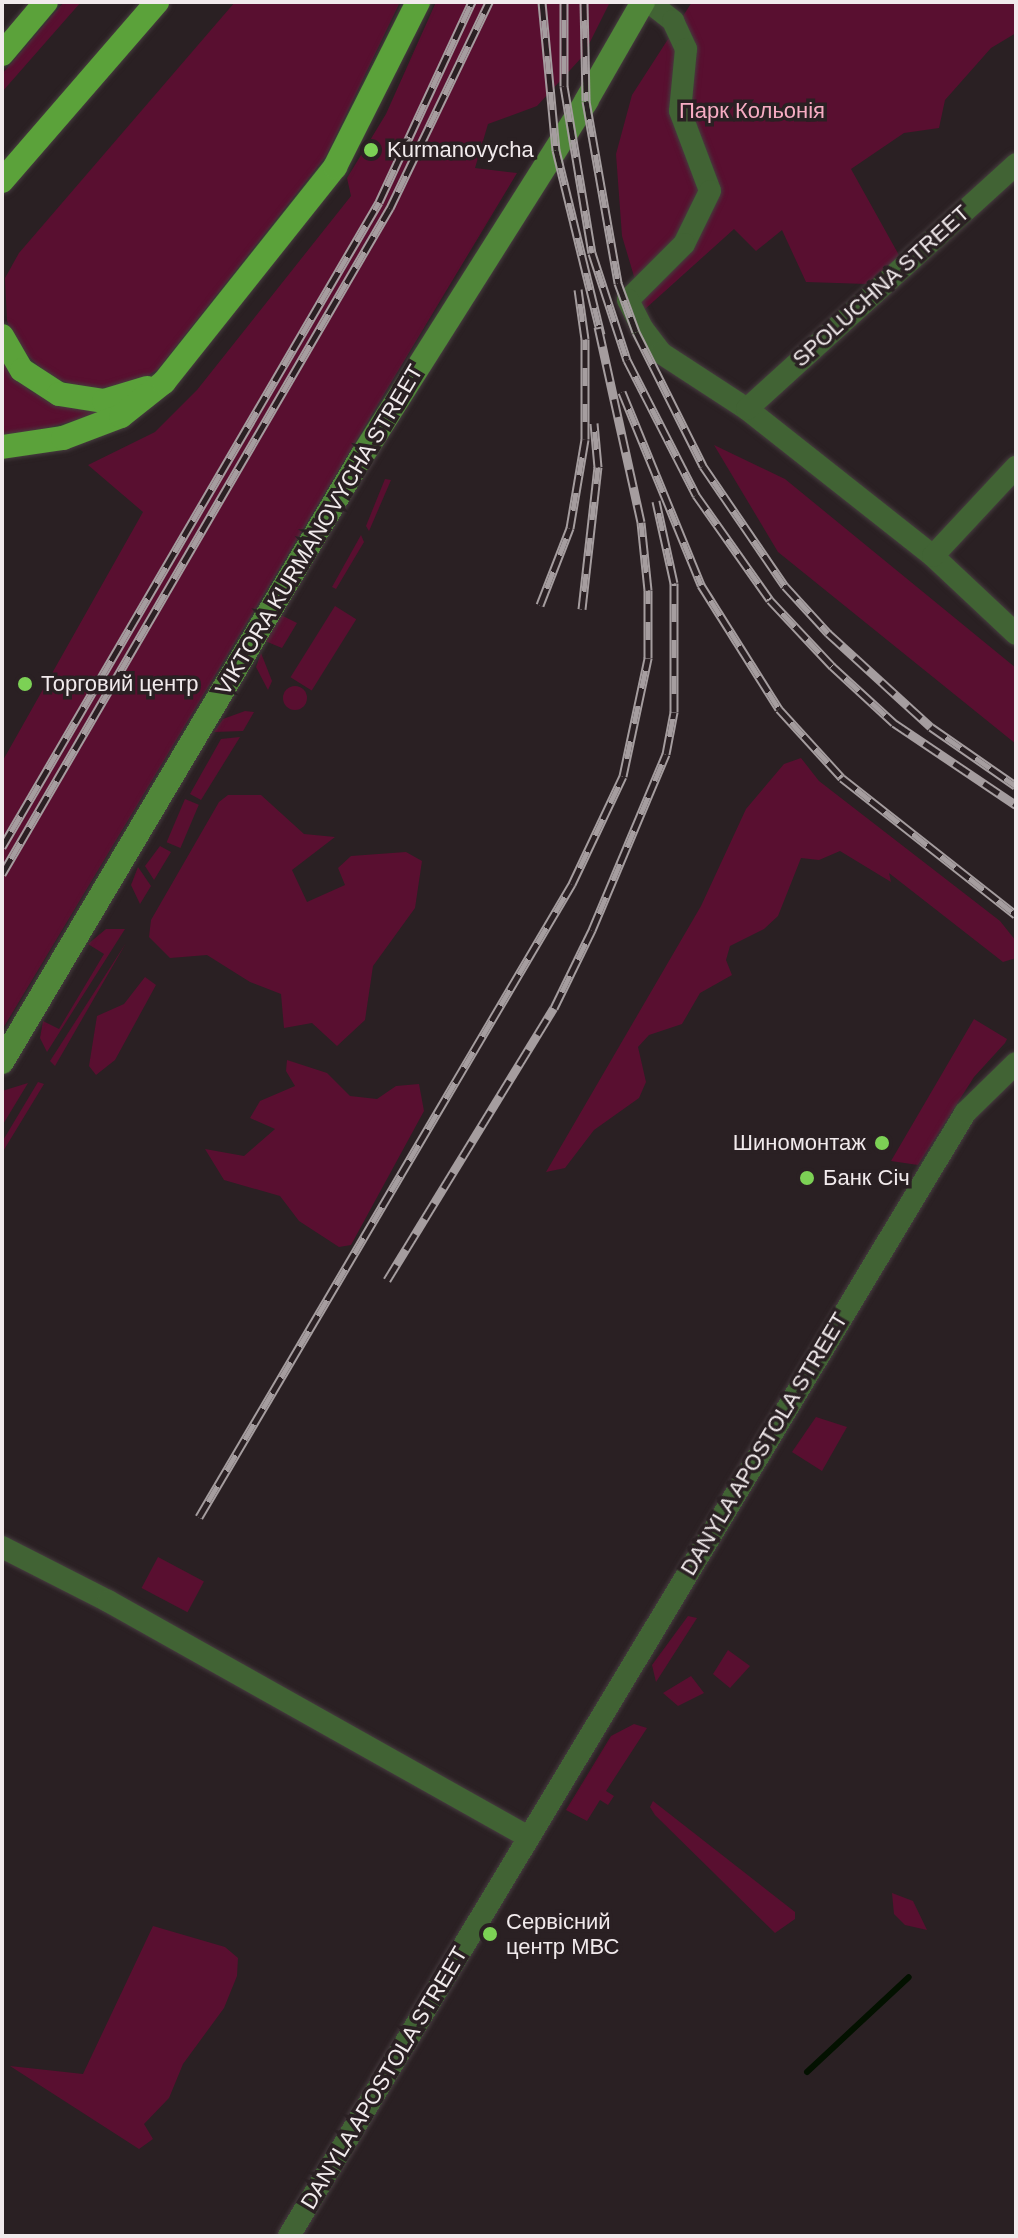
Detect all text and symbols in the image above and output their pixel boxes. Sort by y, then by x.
park label: Парк Кольонія [679,98,825,124]
place label: Kurmanovycha [387,137,534,163]
marker: Kurmanovycha [362,141,380,159]
street label: SPOLUCHNA STREET [787,199,975,373]
street label: VIKTORA KURMANOVYCHA STREET [209,359,429,701]
place label: Торговий центр [41,671,198,697]
marker: Торговий центр [16,675,34,693]
place label: Шиномонтаж [733,1130,866,1156]
marker: Шиномонтаж [873,1134,891,1152]
place label: Банк Січ [823,1165,910,1191]
marker: Банк Січ [798,1169,816,1187]
street label: DANYLA APOSTOLA STREET [674,1306,854,1582]
place label: Сервісний центр МВС [506,1908,619,1960]
marker: Сервісний центр МВС [481,1925,499,1943]
street label: DANYLA APOSTOLA STREET [294,1940,474,2216]

